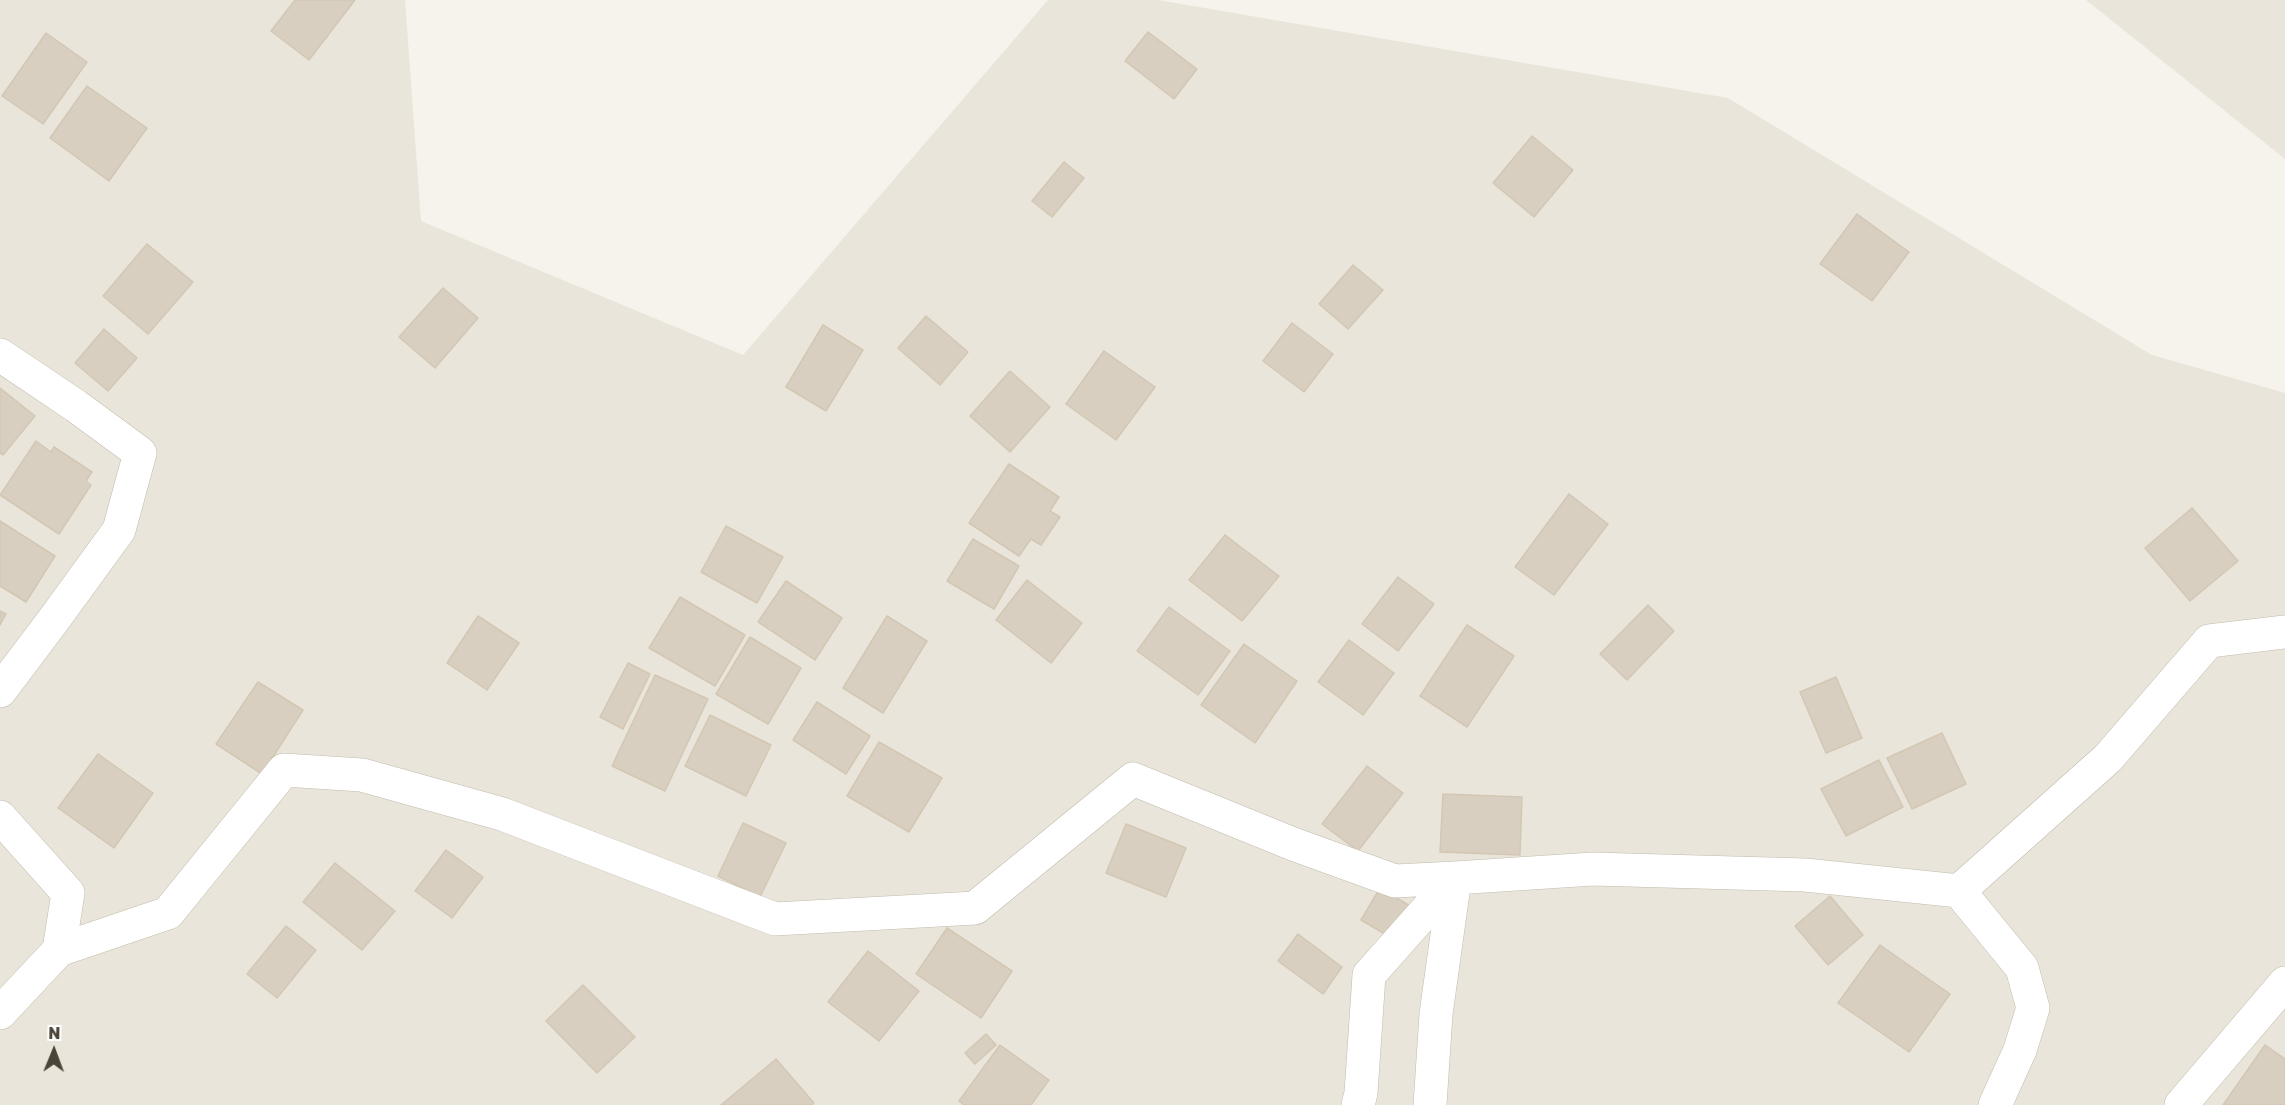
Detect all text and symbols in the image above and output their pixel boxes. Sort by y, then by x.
north arrow [24,1021,84,1081]
text: N [48,1023,61,1043]

